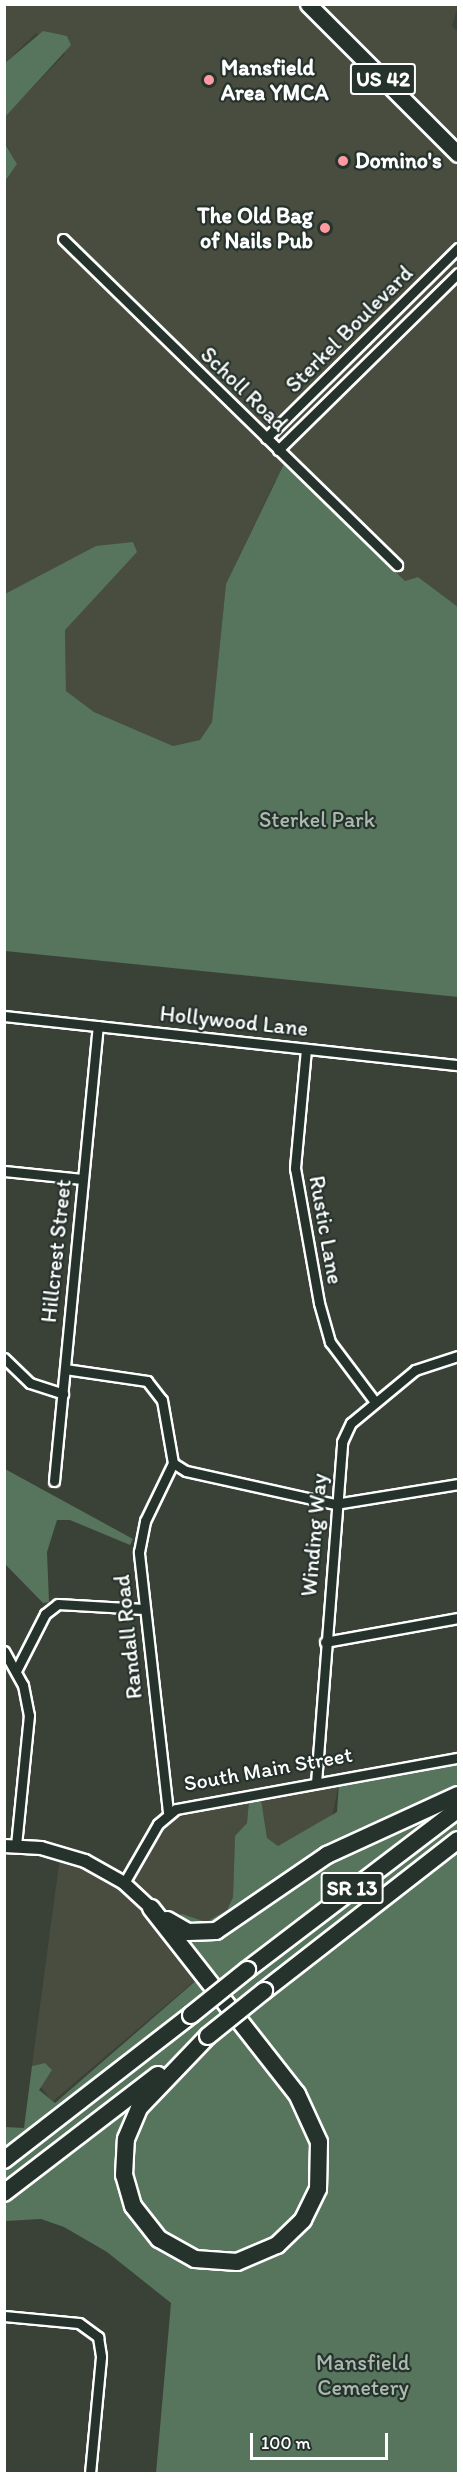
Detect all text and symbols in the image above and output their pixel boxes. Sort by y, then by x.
place label: Mansfield Area YMCA [221,54,329,106]
road number: US 42 [348,61,418,97]
marker: Mansfield Area YMCA [202,73,216,87]
place label: Domino's [355,148,442,174]
marker: Domino's [336,154,350,168]
place label: The Old Bag of Nails Pub [198,202,313,254]
marker: The Old Bag of Nails Pub [318,221,332,235]
street label: Sterkel Boulevard [280,260,418,398]
street label: Scholl Road [195,341,293,437]
park label: Sterkel Park [259,807,375,833]
street label: Hollywood Lane [159,1000,309,1042]
street label: Rustic Lane [303,1174,349,1286]
street label: Hillcrest Street [35,1178,77,1324]
street label: Winding Way [296,1473,332,1597]
street label: Randall Road [108,1574,148,1700]
street label: South Main Street [182,1741,354,1797]
road number: SR 13 [320,1870,384,1906]
park label: Mansfield Cemetery [316,2349,410,2400]
scale bar [253,2421,391,2459]
text: 100 m [261,2432,311,2454]

